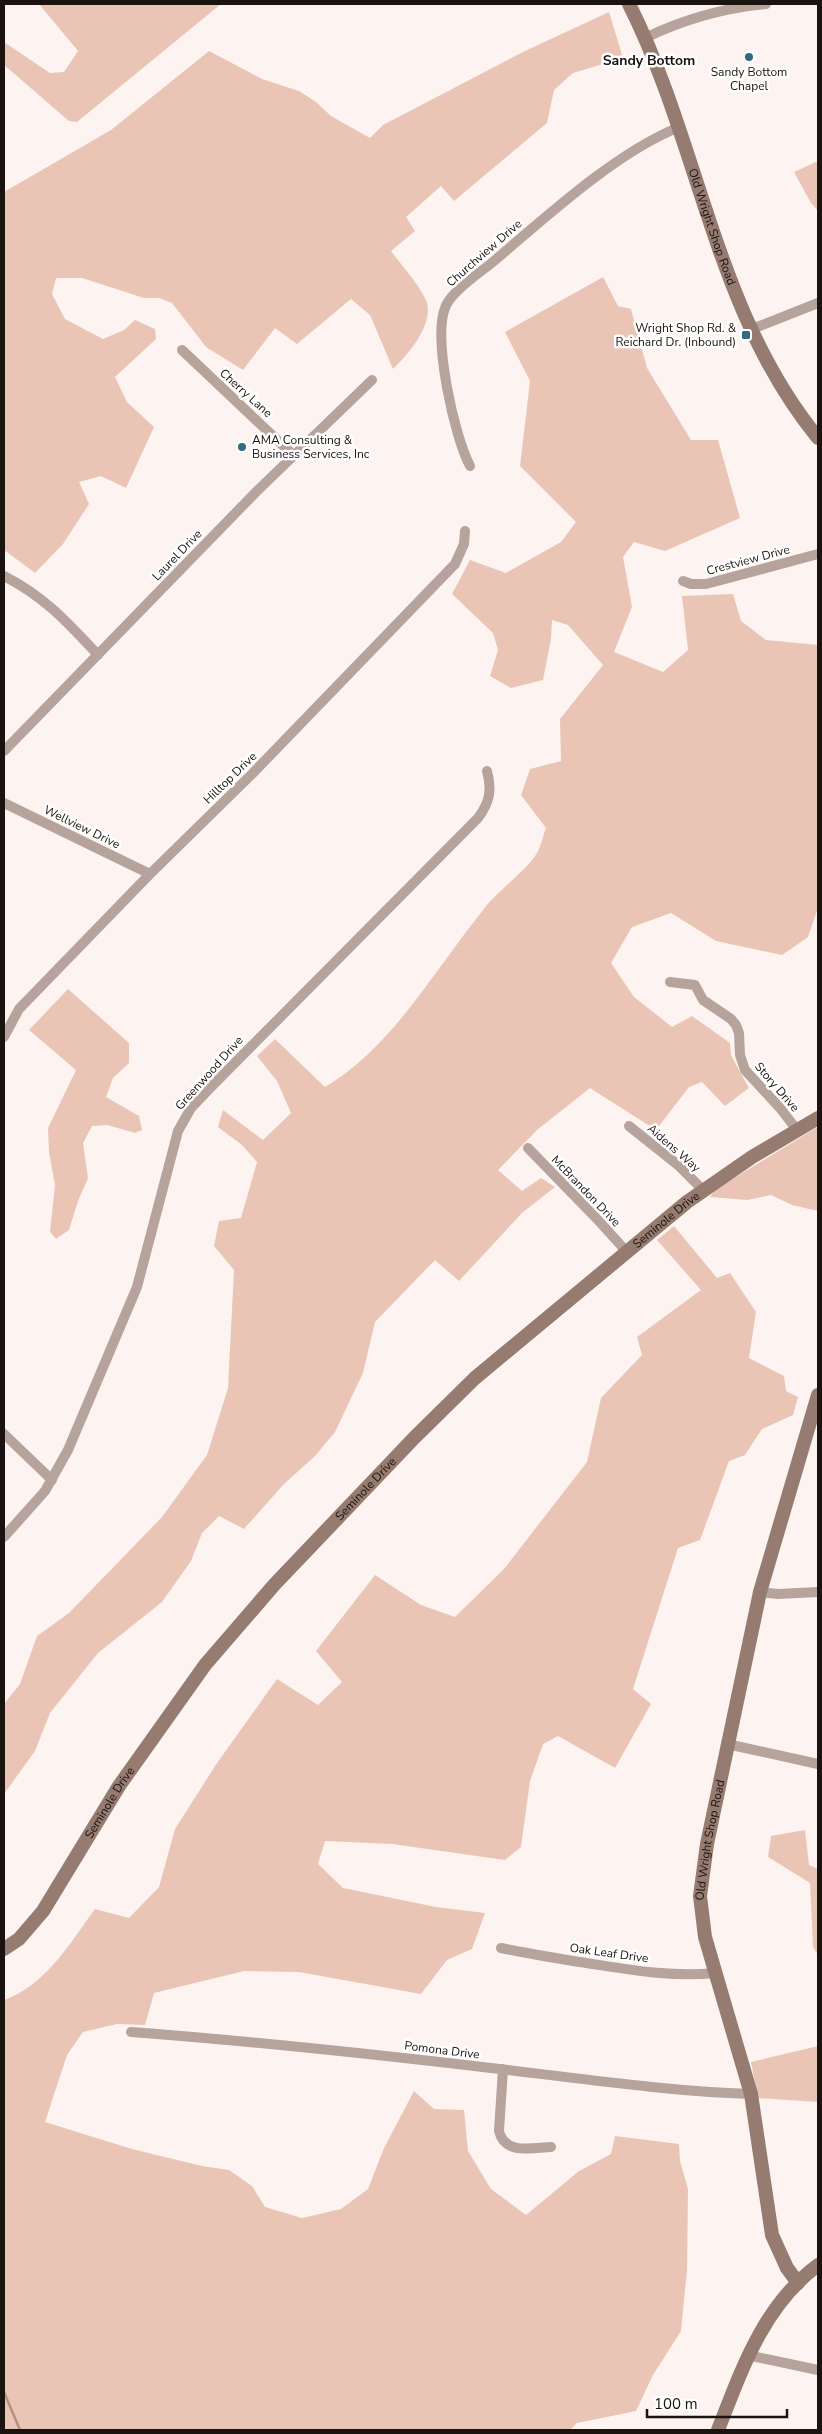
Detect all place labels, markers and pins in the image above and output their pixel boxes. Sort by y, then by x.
marker: Sandy Bottom Chapel [743,51,755,63]
place label: Sandy Bottom Chapel [711,64,787,94]
place label: Wright Shop Rd. & Reichard Dr. (Inbound) [615,320,737,350]
marker: Wright Shop Rd. & Reichard Dr. (Inbound) [740,329,752,341]
place label: AMA Consulting & Business Services, Inc [252,432,370,462]
marker: AMA Consulting & Business Services, Inc [236,441,248,453]

